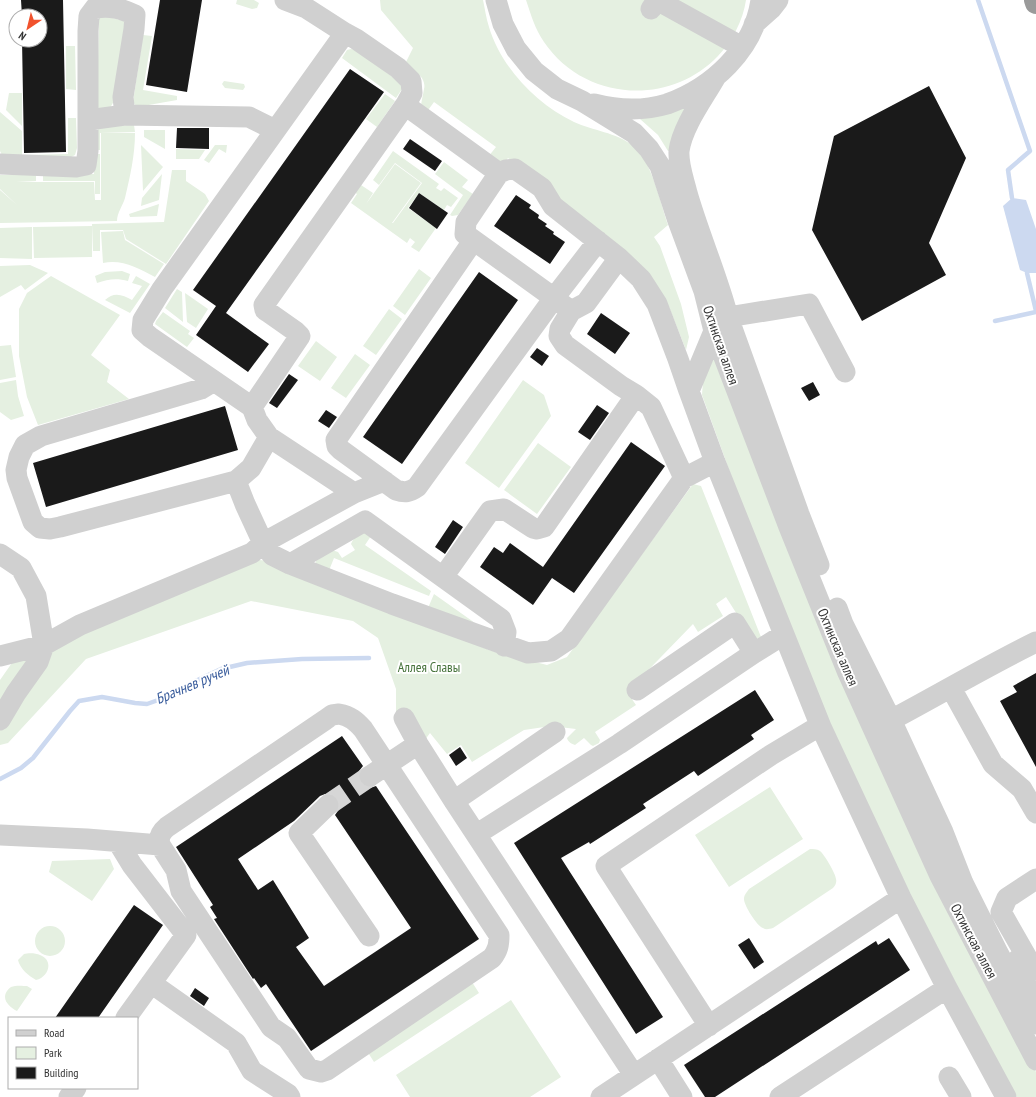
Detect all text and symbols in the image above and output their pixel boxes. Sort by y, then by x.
north arrow [8,8,48,48]
text: N [16,29,29,44]
street label: Охтинская аллея [699,303,743,387]
street label: Охтинская аллея [814,606,862,688]
park label: Аллея Славы [398,658,460,676]
water label: Брачнев ручей [152,660,233,708]
street label: Охтинская аллея [947,900,1001,982]
legend [8,1017,138,1089]
text: Road [44,1025,64,1040]
text: Park [44,1045,62,1060]
text: Building [44,1065,79,1080]

